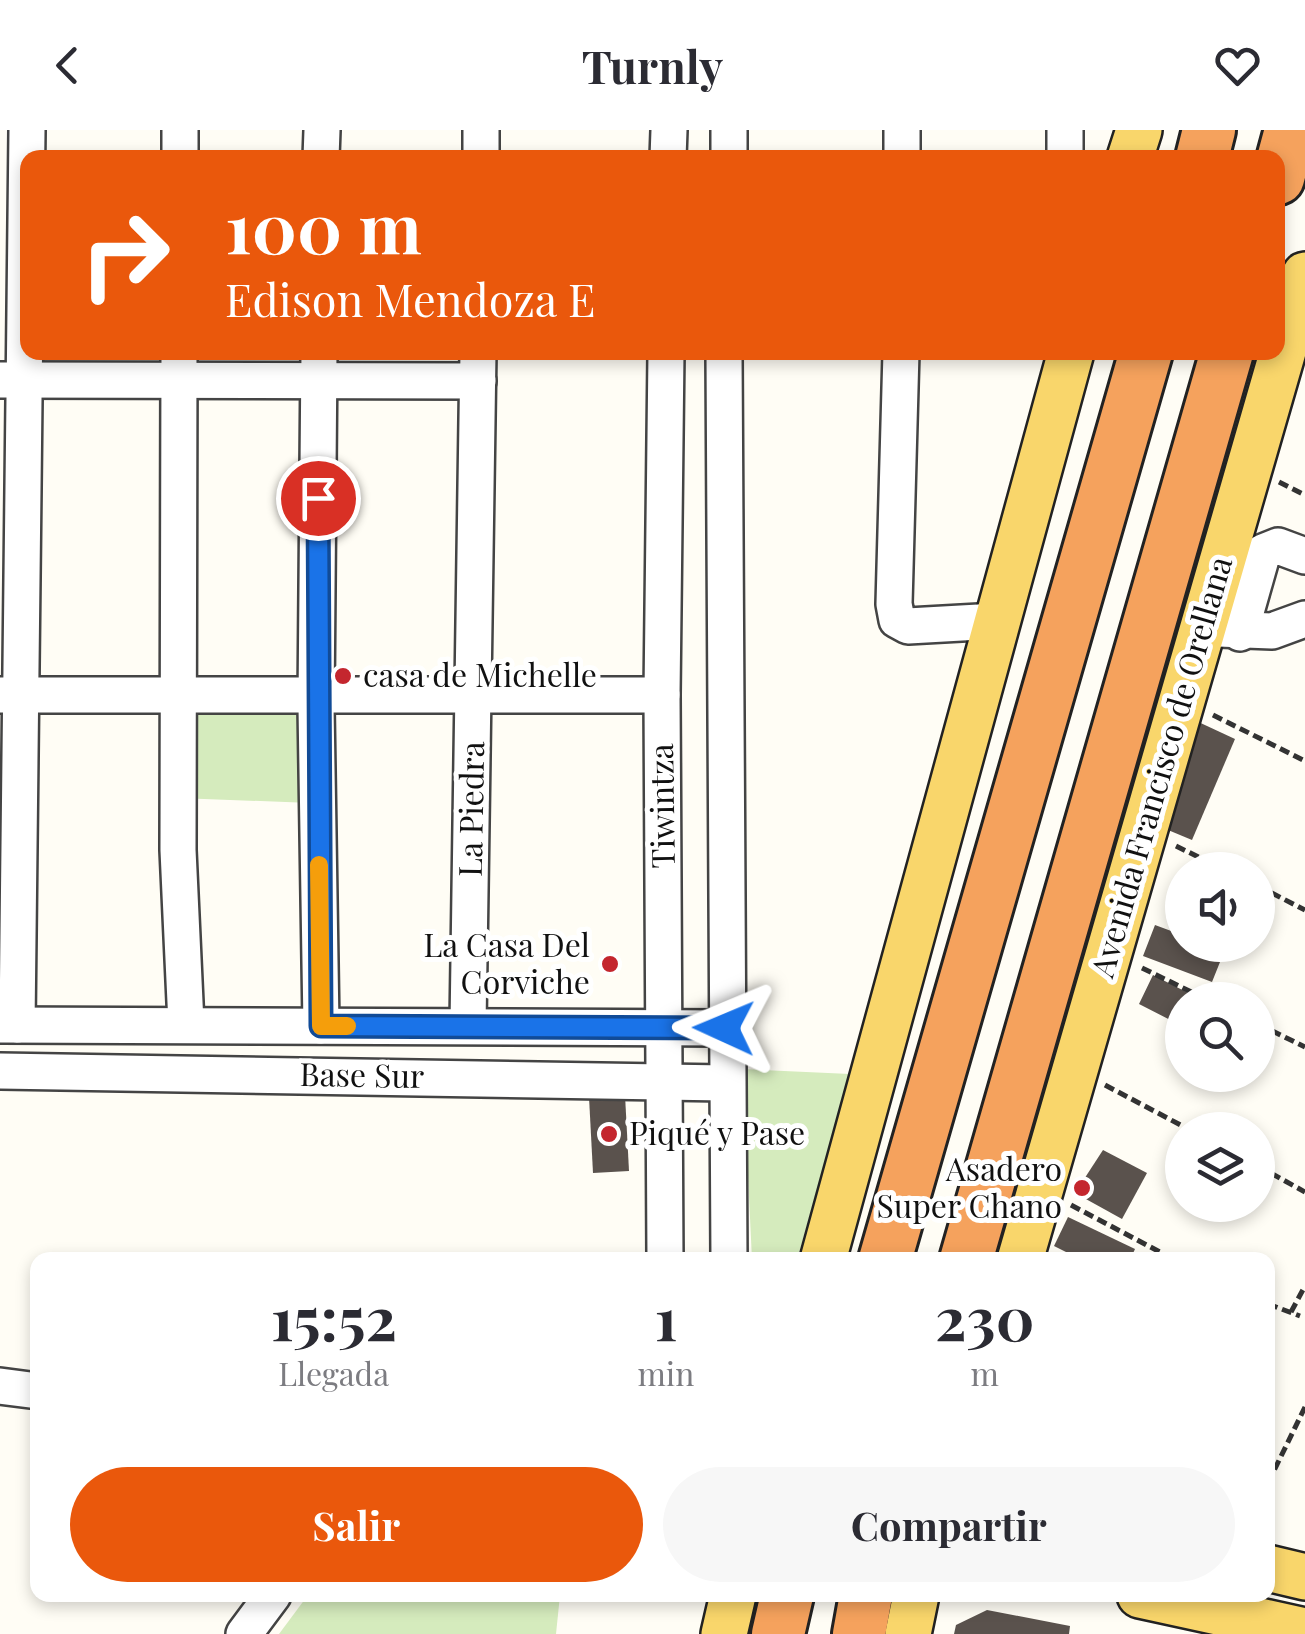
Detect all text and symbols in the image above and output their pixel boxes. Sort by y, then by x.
text: Turnly [582,35,723,95]
icon: back [40,38,95,93]
icon: heart [1210,38,1265,93]
text: 100 m [225,178,422,272]
icon: right [60,190,190,320]
text: Edison Mendoza E [225,268,595,328]
pin [276,456,361,541]
icon: arrive [291,471,346,526]
street label: Avenida Francisco de Orellana [1079,551,1240,983]
place label: casa de Michelle [363,652,597,695]
marker: casa de Michelle [332,665,354,687]
street label: La Piedra [447,741,492,877]
street label: Tiwintza [638,743,683,869]
map controls [1165,852,1275,1222]
button: sound [1165,852,1275,962]
place label: La Casa Del Corviche [423,922,590,1002]
marker: La Casa Del Corviche [599,953,621,975]
position arrow [672,976,776,1080]
button: search [1165,982,1275,1092]
street label: Base Sur [299,1051,425,1096]
place label: Piqué y Pase [629,1110,805,1153]
button: layers [1165,1112,1275,1222]
marker: Piqué y Pase [598,1123,620,1145]
place label: Asadero Super Chano [876,1146,1062,1226]
marker: Asadero Super Chano [1071,1177,1093,1199]
text: 15:52 [271,1276,397,1356]
text: 1 [654,1276,677,1356]
text: 230 [935,1276,1034,1356]
text: Llegada [278,1351,389,1394]
text: min [637,1351,694,1394]
text: m [970,1351,999,1394]
button: Salir [70,1467,643,1582]
button: Compartir [663,1467,1235,1582]

